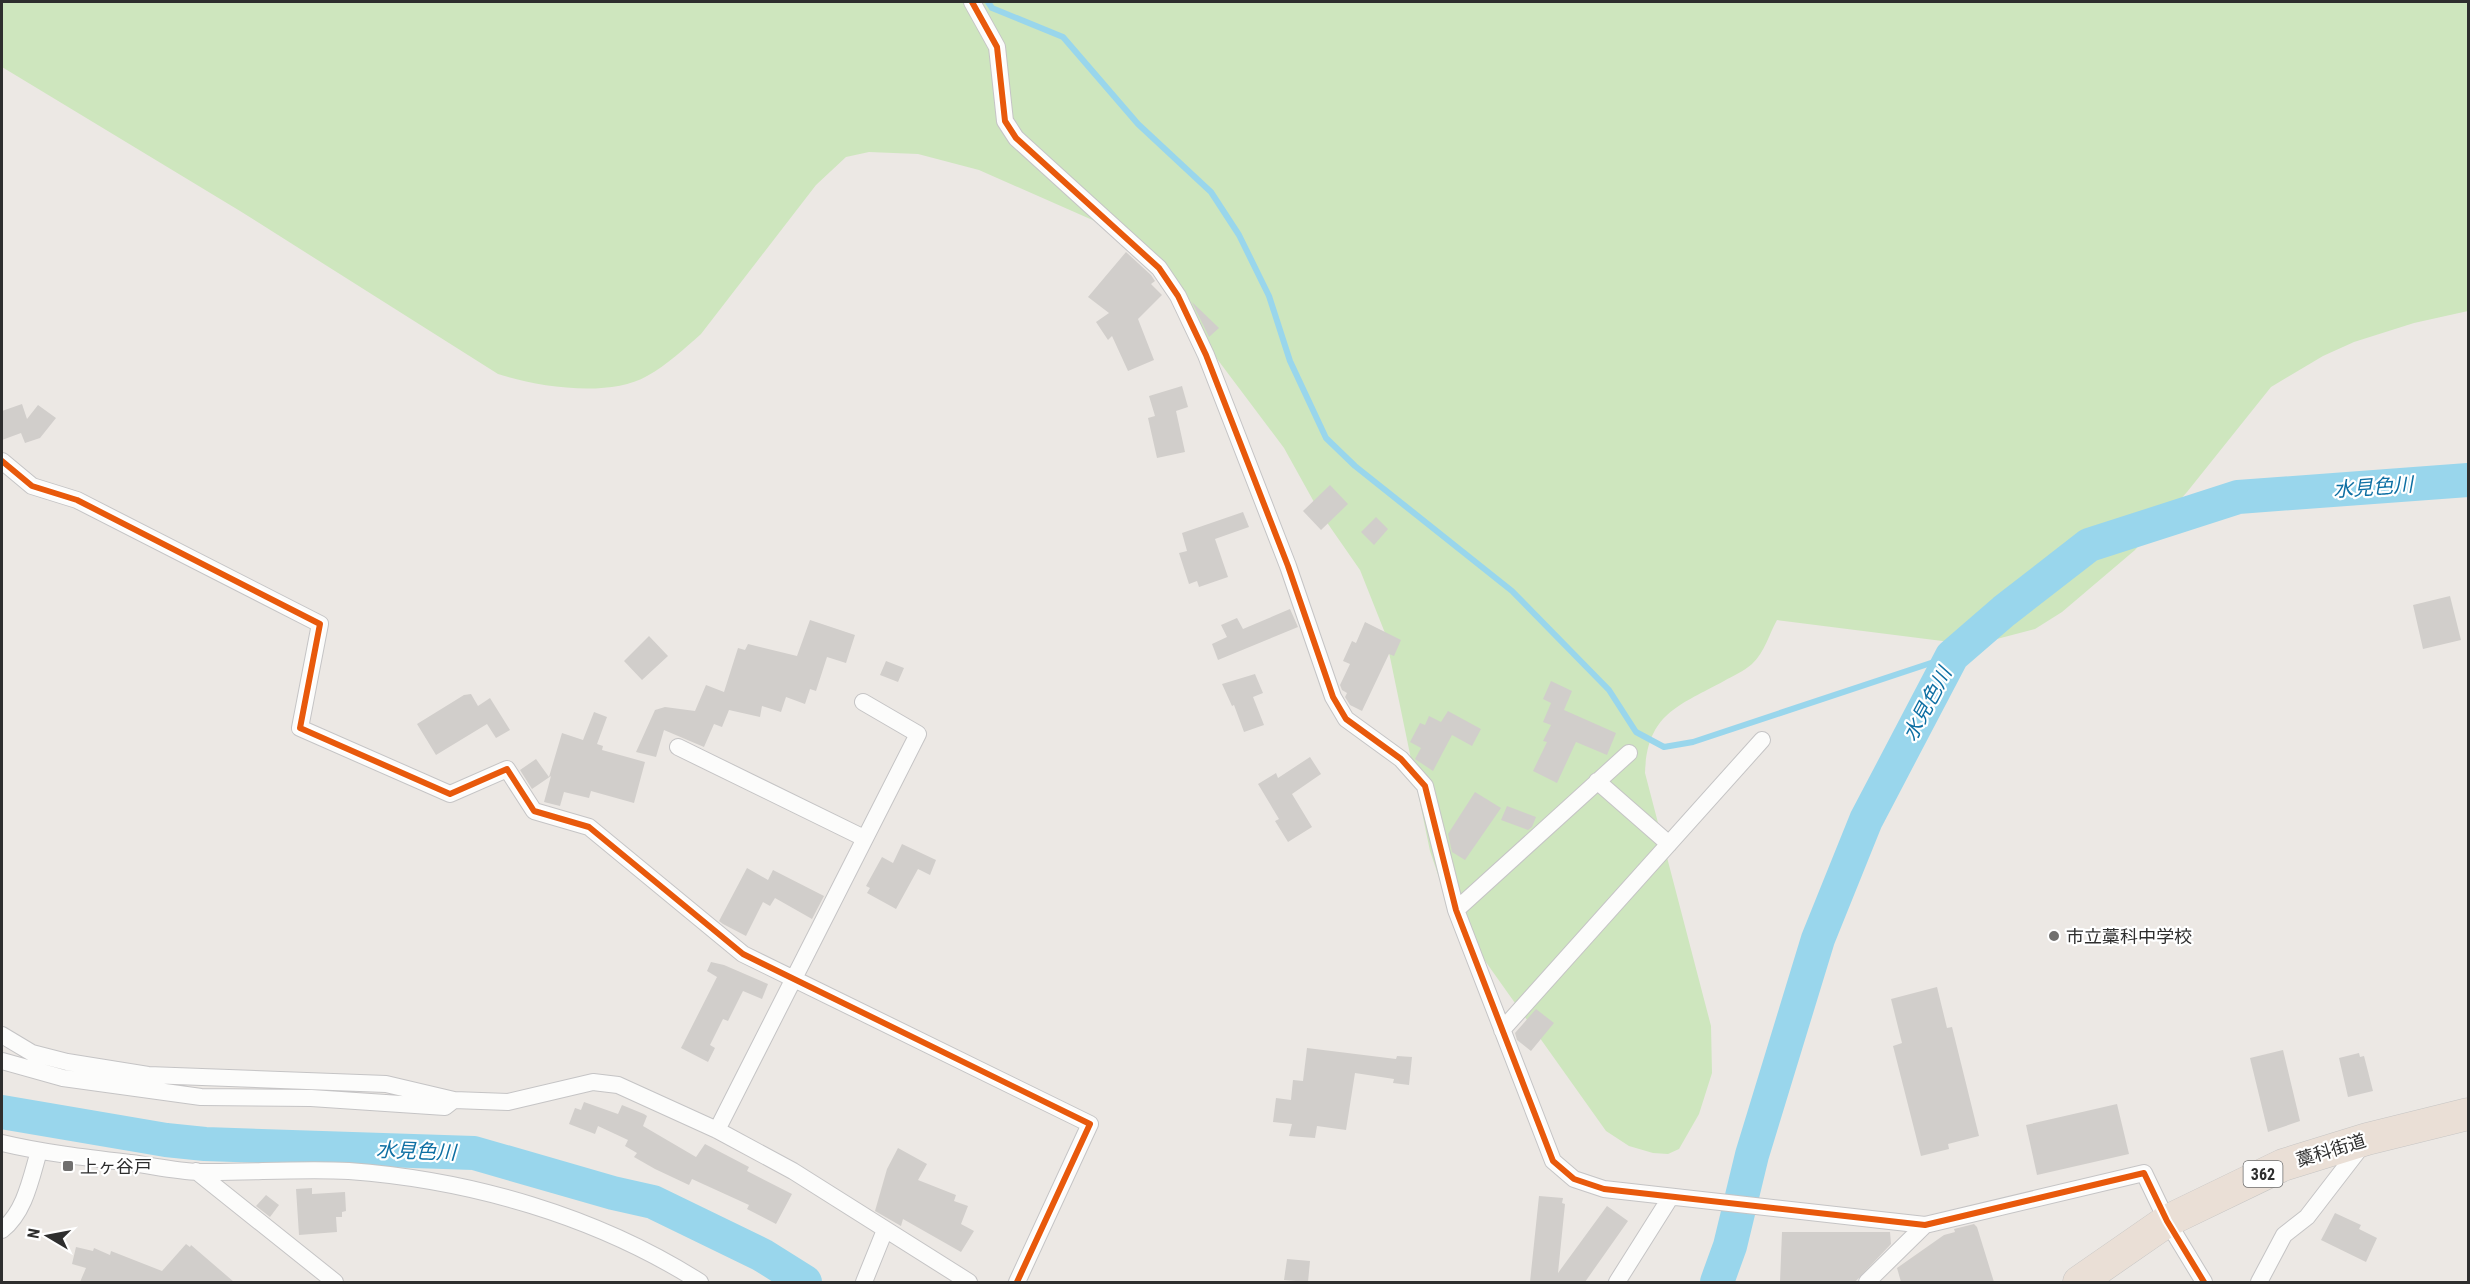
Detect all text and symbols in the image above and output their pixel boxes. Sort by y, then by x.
water label: 水見色川 [2332,472,2416,502]
water label: 水見色川 [1898,661,1957,745]
place label: 市立藁科中学校 [2066,926,2192,947]
marker: 市立藁科中学校 [2047,929,2061,943]
street label: 藁科街道 [2294,1129,2368,1171]
water label: 水見色川 [376,1138,458,1164]
place label: 上ヶ谷戸 [80,1156,152,1177]
marker: 上ヶ谷戸 [61,1159,75,1173]
road number: 362 [2244,1161,2282,1187]
north arrow [18,1206,78,1266]
text: N [24,1227,44,1240]

